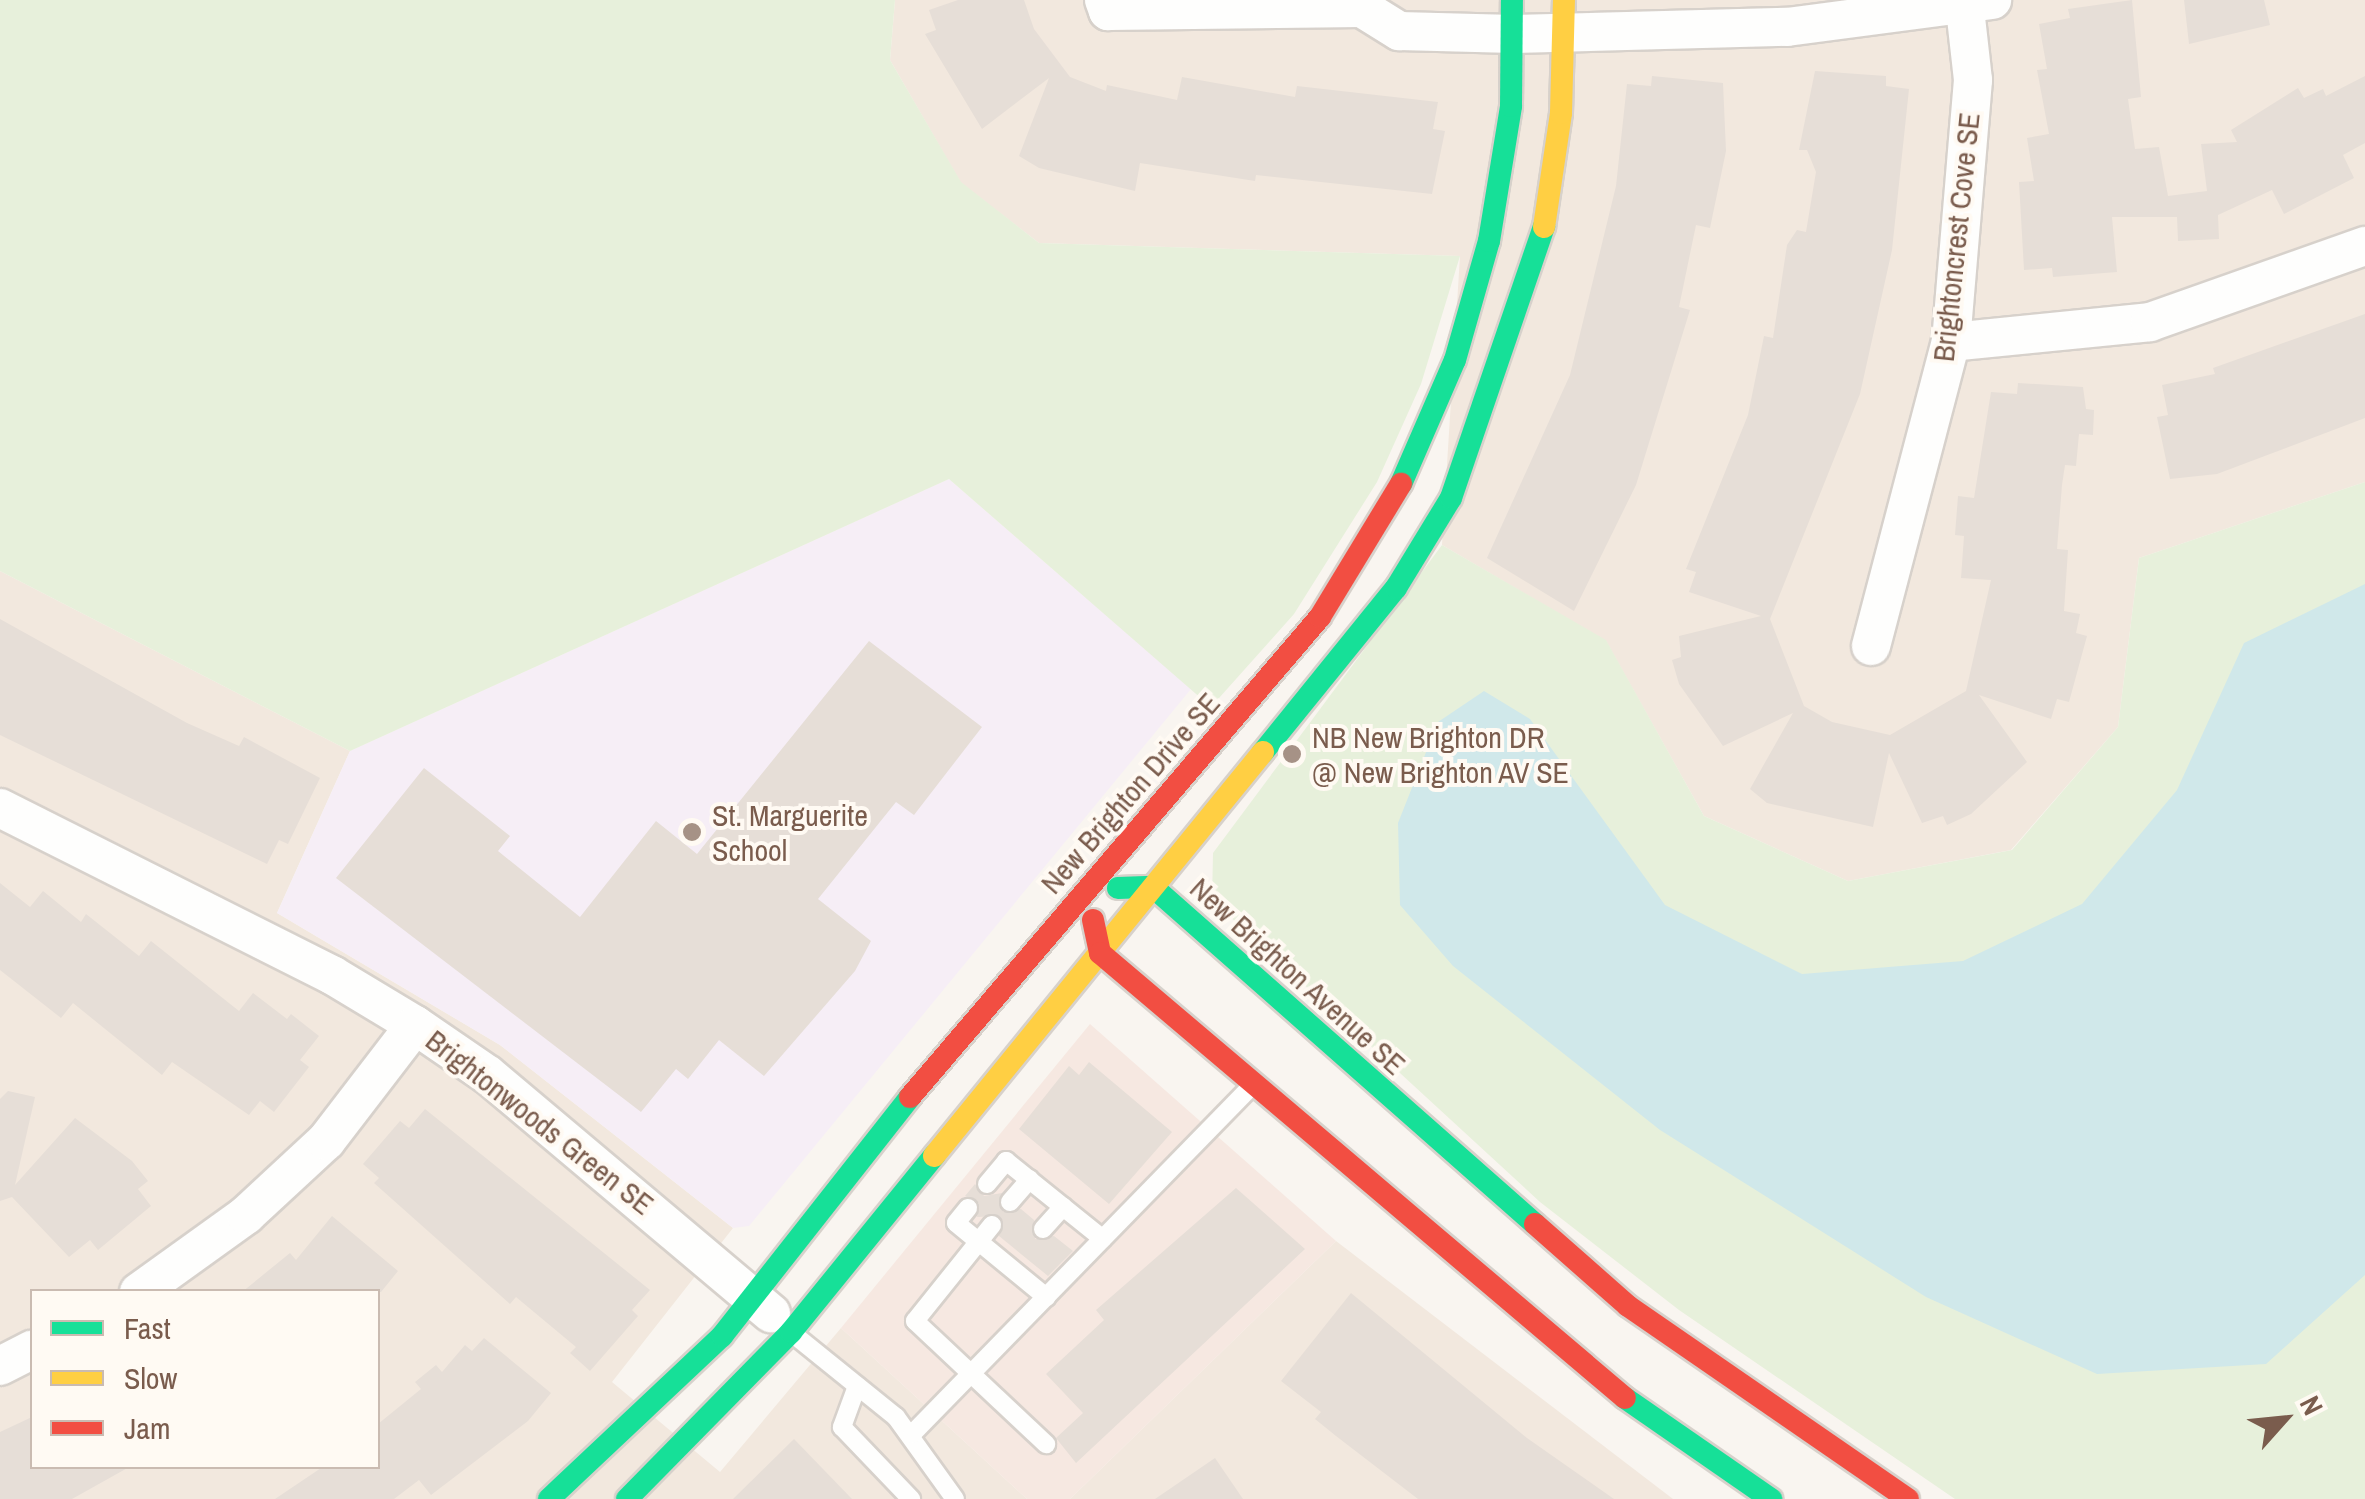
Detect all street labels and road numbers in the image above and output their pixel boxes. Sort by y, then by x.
street label: Brightoncrest Cove SE [1925,111,1987,363]
street label: New Brighton Drive SE [1033,685,1227,901]
street label: New Brighton Avenue SE [1182,869,1414,1083]
street label: Brightonwoods Green SE [419,1022,661,1222]

